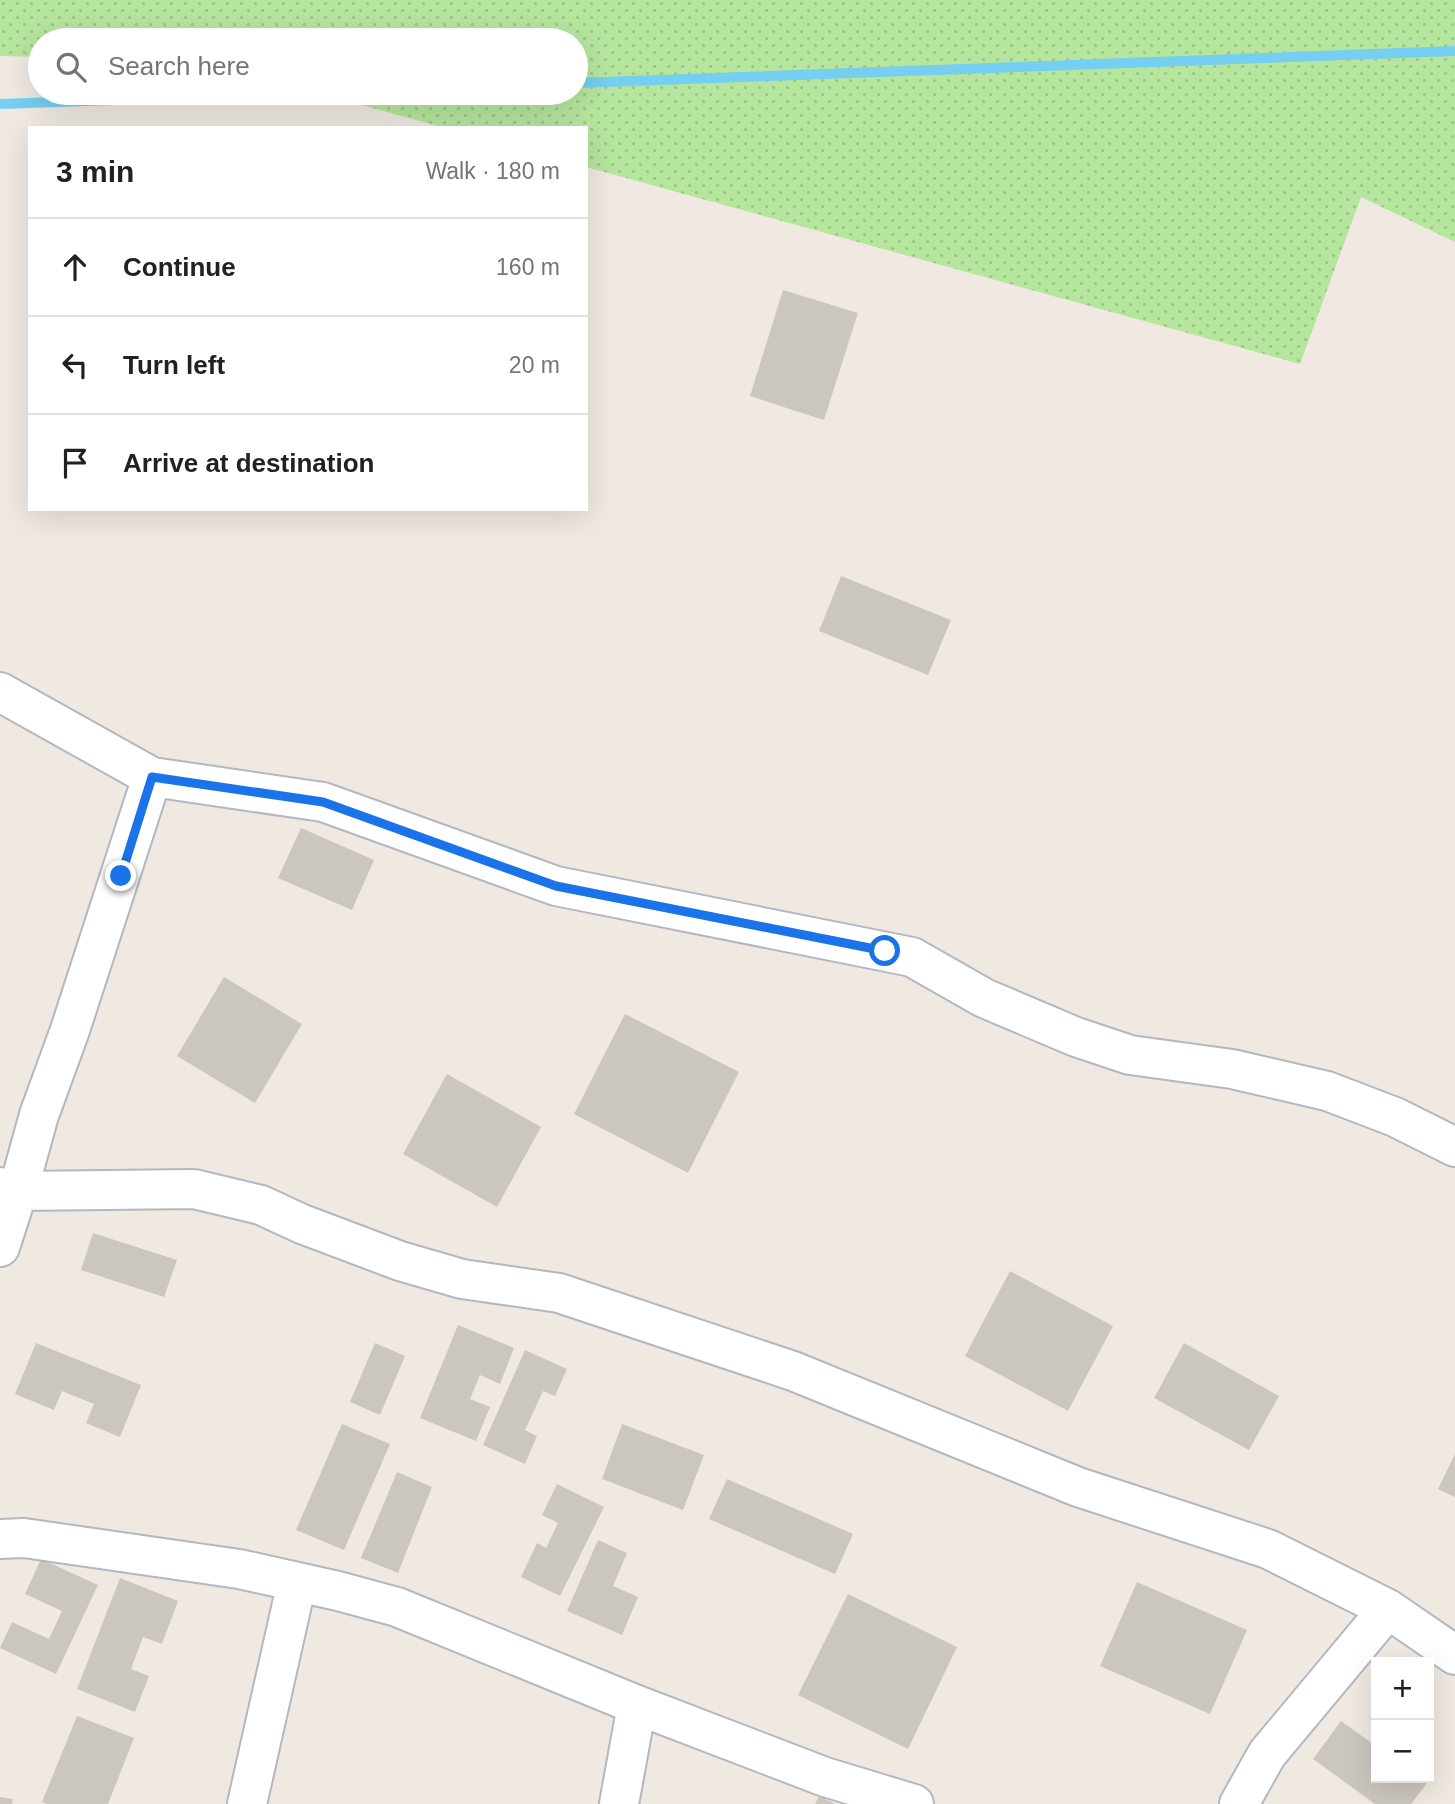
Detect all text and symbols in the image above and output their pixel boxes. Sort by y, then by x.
search box [28,28,588,105]
icon: search [52,48,90,86]
text: Search here [108,51,250,81]
text: 3 min [56,155,134,188]
text: Walk · 180 m [425,158,560,184]
icon: ahead [56,248,94,286]
text: Continue [123,252,236,282]
text: 160 m [496,254,560,280]
icon: left [56,346,94,384]
text: Turn left [123,350,225,380]
text: 20 m [509,352,560,378]
icon: arrive [56,444,94,482]
text: Arrive at destination [123,448,374,478]
route end [105,860,136,891]
route start [869,935,900,966]
map controls [1371,1657,1434,1783]
button: + [1371,1657,1434,1720]
button: − [1371,1720,1434,1783]

